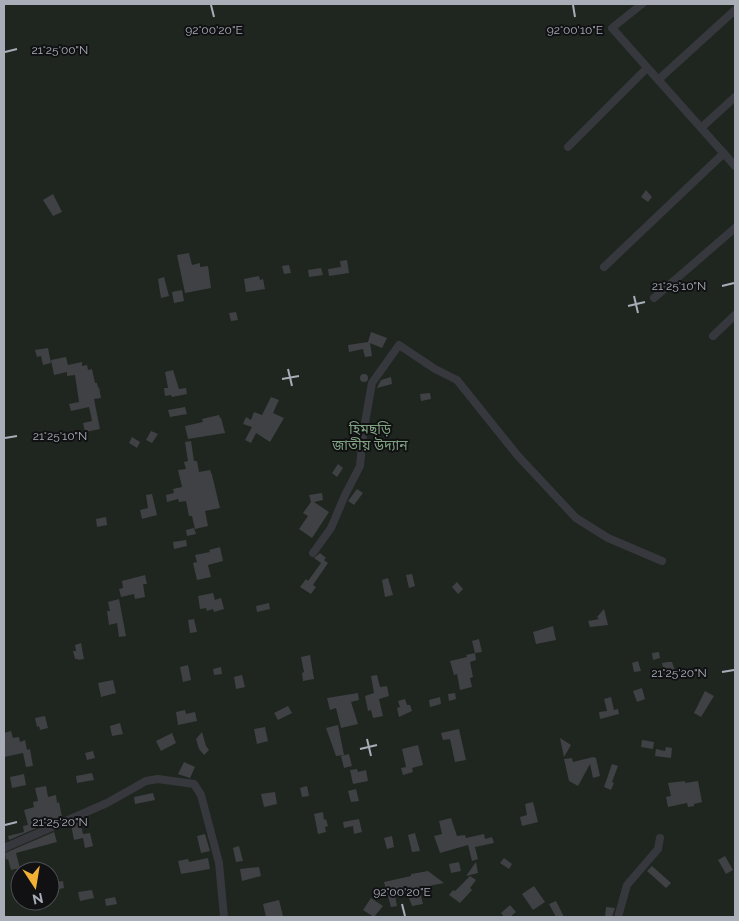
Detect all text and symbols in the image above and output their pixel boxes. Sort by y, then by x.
text: 92°00'20"E [185,23,243,37]
text: 92°00'10"E [547,23,603,37]
text: 21°25'00"N [32,43,88,57]
text: 21°25'10"N [652,279,706,293]
park label: হিমছড়ি জাতীয় উদ্যান [331,421,408,453]
text: 21°25'10"N [33,429,87,443]
text: 21°25'20"N [651,666,707,680]
text: 21°25'20"N [32,815,88,829]
north arrow [10,861,60,911]
text: 92°00'20"E [373,885,431,899]
text: N [31,890,45,908]

